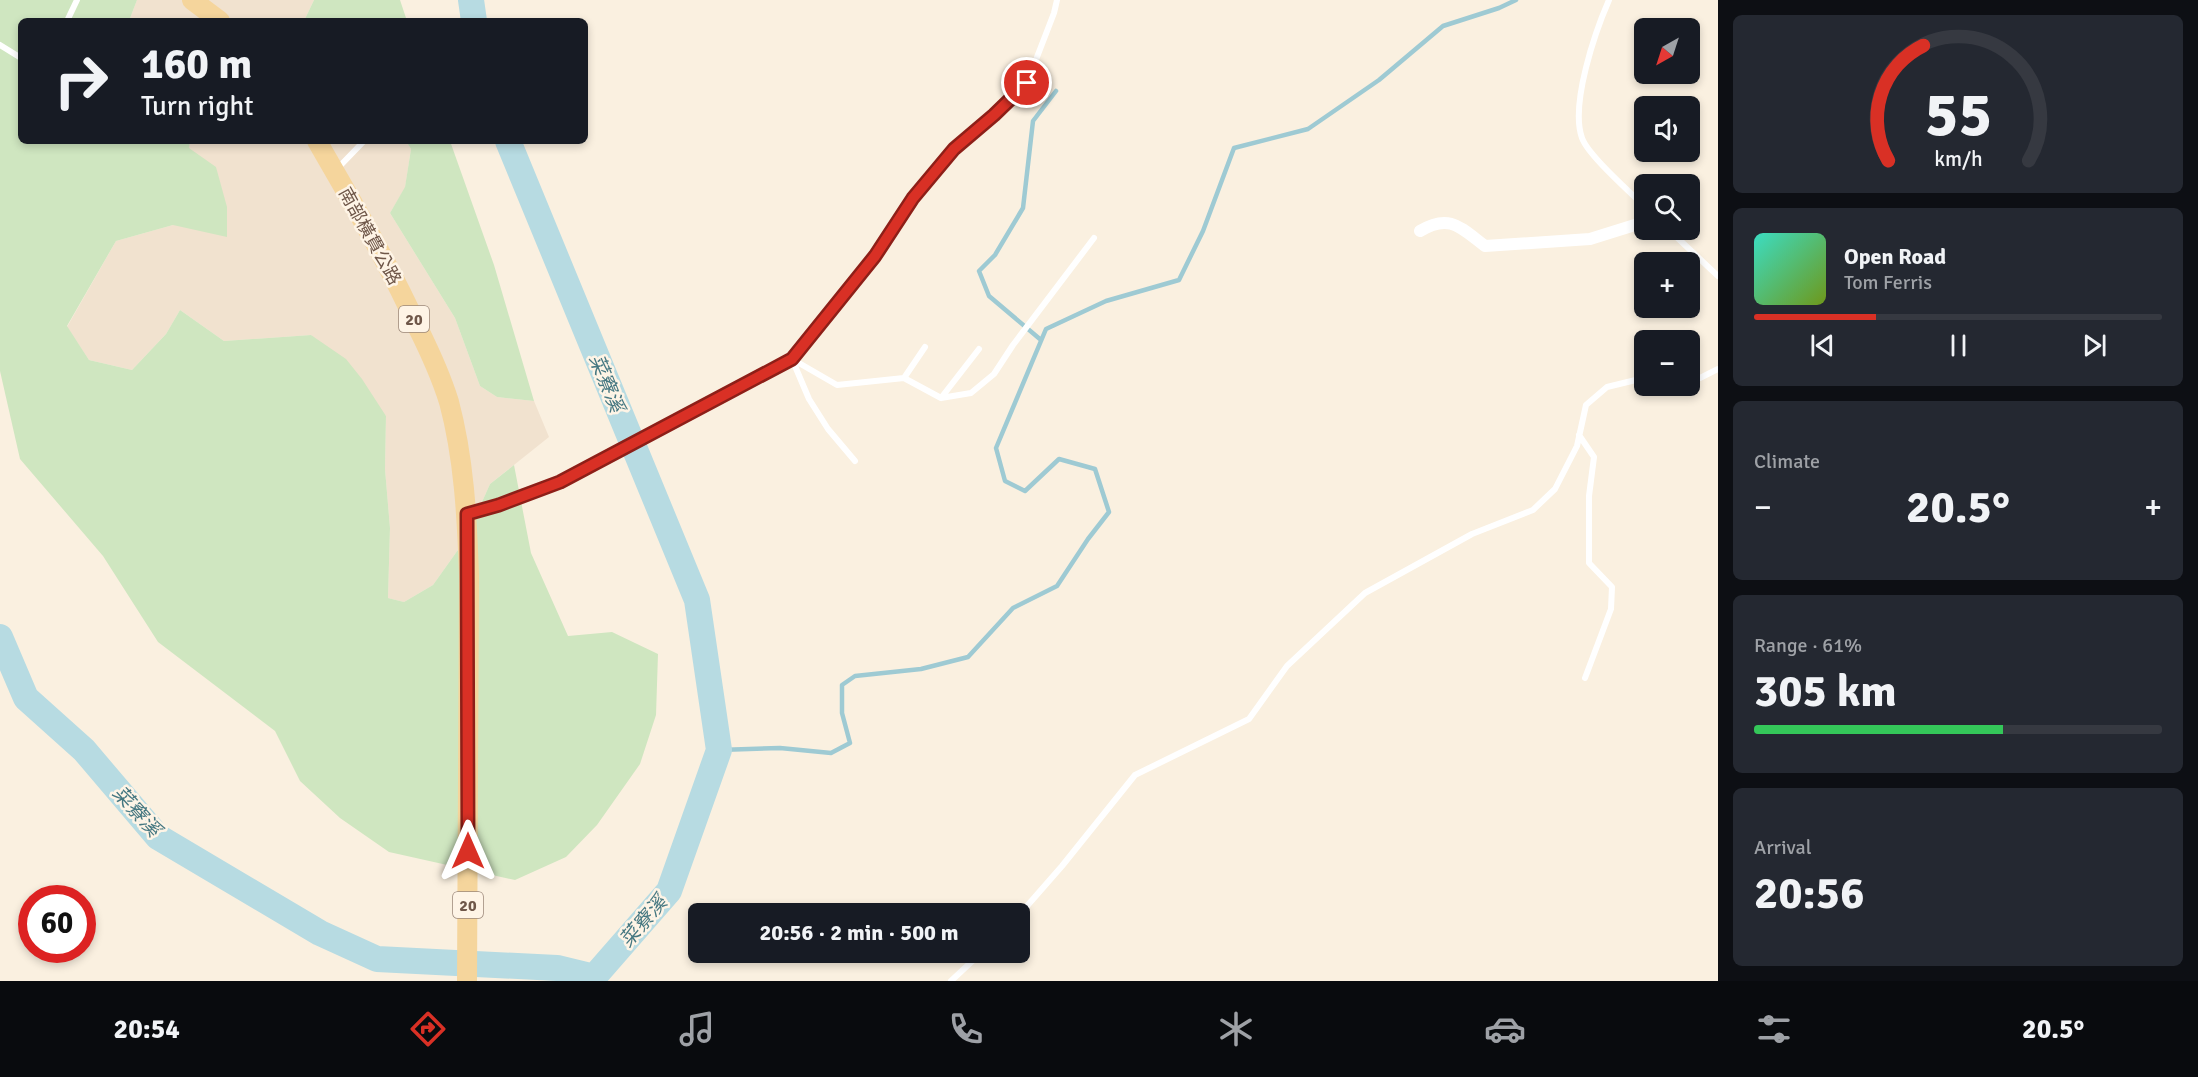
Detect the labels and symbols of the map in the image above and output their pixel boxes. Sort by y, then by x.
north arrow [1634,18,1700,84]
pin [1001,57,1052,108]
street label: 南部橫貫公路 [334,183,406,289]
road number: 20 [399,306,429,332]
water label: 菜竂溪 [584,351,630,418]
water label: 菜竂溪 [107,781,168,844]
position arrow [436,819,500,883]
speed limit sign: 60 [18,885,96,963]
water label: 菜竂溪 [614,888,674,952]
road number: 20 [453,892,483,918]

